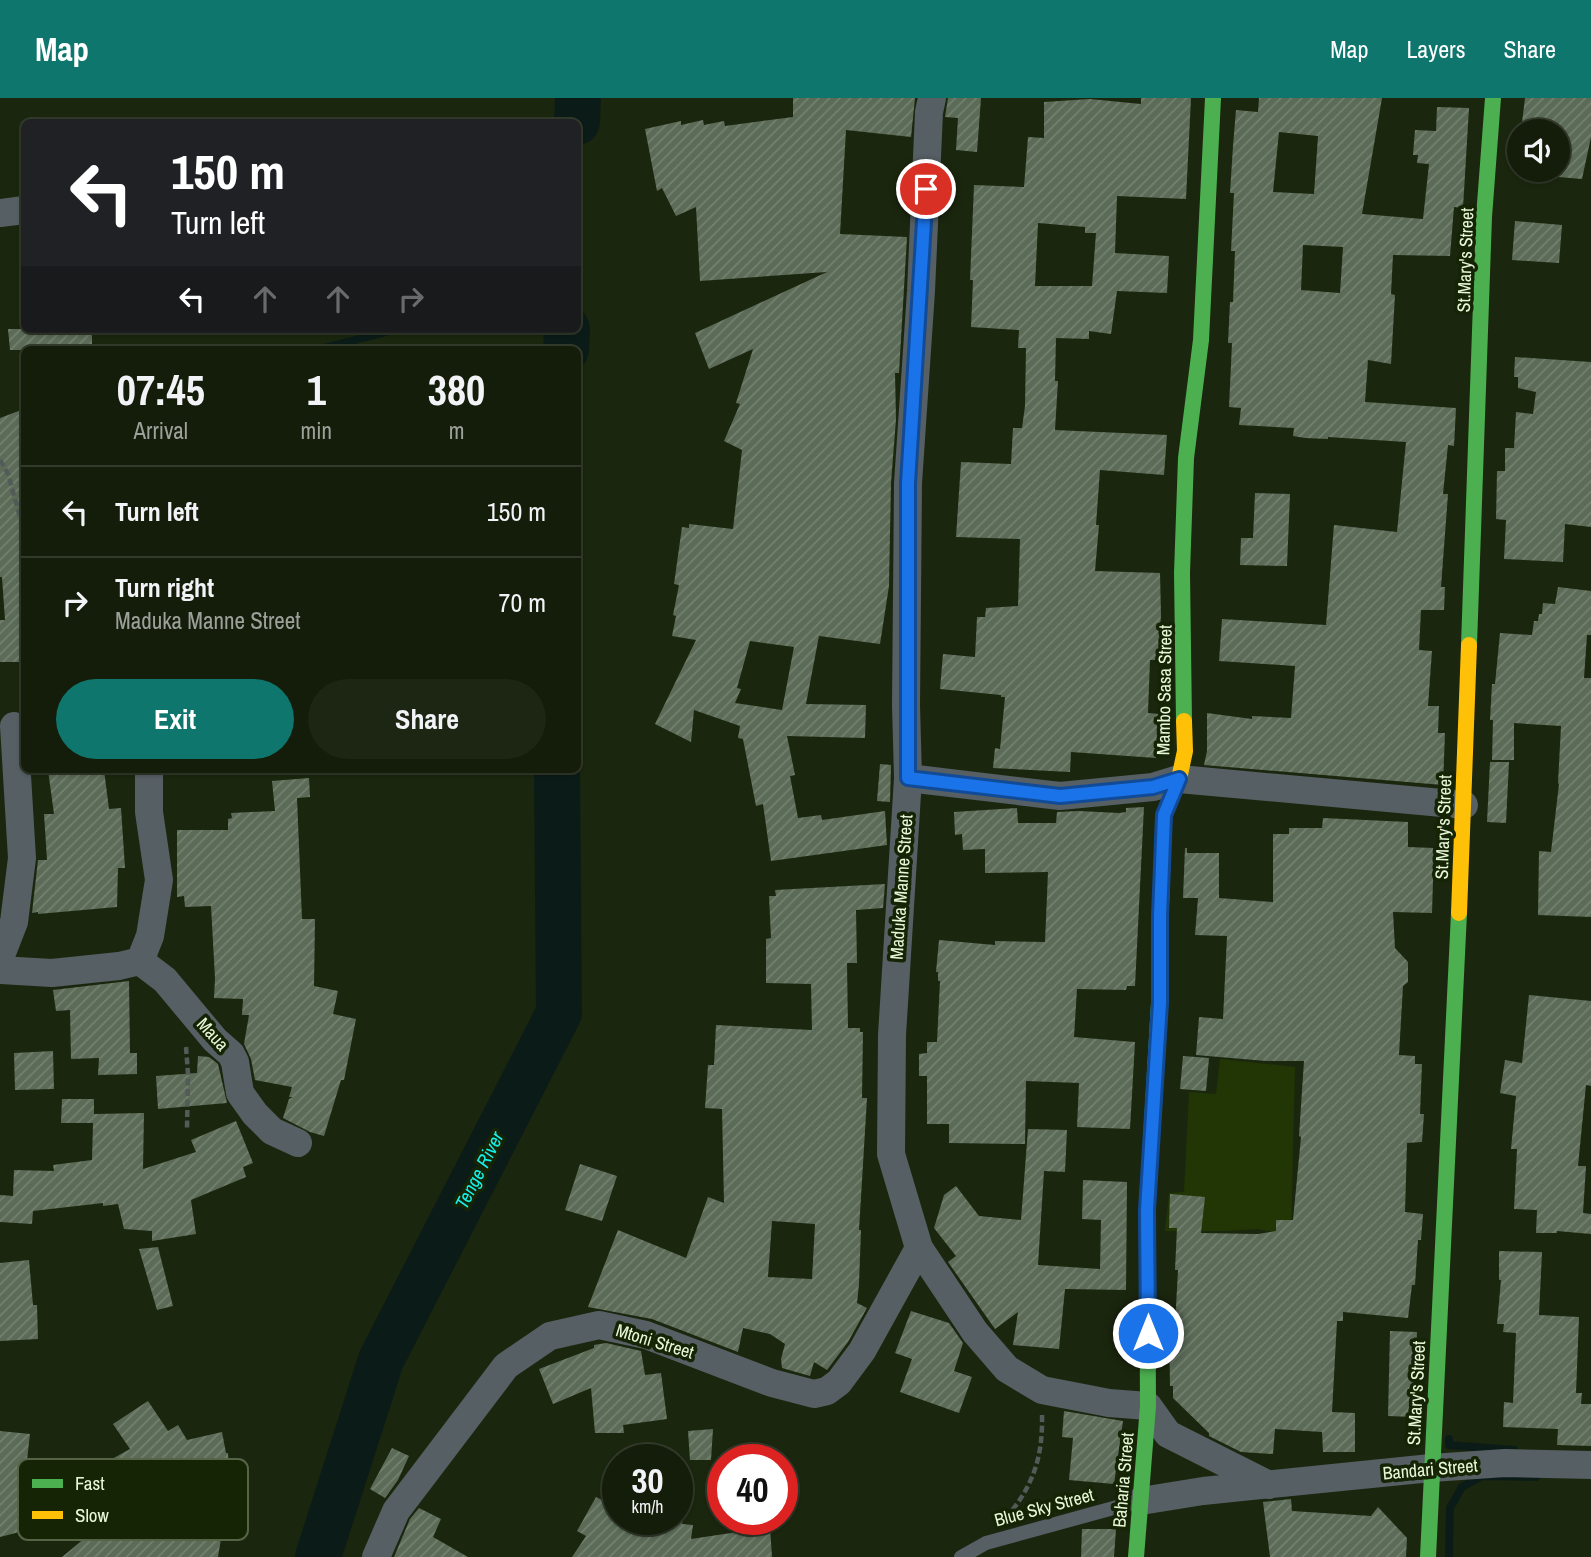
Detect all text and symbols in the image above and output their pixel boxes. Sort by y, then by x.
text: Map [35,27,89,71]
text: Map [1330,33,1368,65]
text: Layers [1406,33,1465,65]
text: Share [1503,33,1556,65]
map controls [1507,119,1570,182]
button: sound [1507,119,1570,182]
text: 150 m [171,138,285,204]
icon: left [56,147,147,238]
pin [896,159,956,219]
icon: arrive [907,170,945,208]
text: Turn left [171,201,265,244]
street label: St.Mary's Street [1451,207,1479,313]
icon: left [173,280,211,318]
icon: ahead [246,280,284,318]
icon: ahead [319,280,357,318]
icon: right [392,280,430,318]
text: 07:45 [117,362,205,418]
text: 1 [307,362,326,418]
text: 380 [428,362,485,418]
text: Arrival [134,415,188,446]
text: min [301,415,332,446]
text: m [449,415,464,446]
icon: left [56,493,94,531]
text: Turn left [115,494,199,529]
text: 150 m [487,494,546,529]
text: Turn right [115,570,214,605]
icon: right [56,584,94,622]
text: 70 m [499,585,546,620]
text: Maduka Manne Street [115,605,301,636]
street label: Mambo Sasa Street [1150,625,1178,755]
button: Exit [56,679,294,759]
button: Share [308,679,546,759]
street label: St.Mary's Street [1429,774,1457,880]
street label: Maduka Manne Street [883,814,919,960]
street label: Maua [191,1012,235,1056]
water label: Tenge River [448,1126,510,1213]
position arrow [1111,1296,1185,1370]
street label: Mtoni Street [613,1317,697,1365]
street label: St.Mary's Street [1401,1340,1431,1446]
street label: Baharia Street [1106,1431,1140,1529]
speed limit sign: 40 [707,1444,798,1535]
street label: Bandari Street [1381,1452,1479,1486]
text: 30 [632,1457,663,1504]
legend [18,1459,248,1540]
text: Fast [75,1470,105,1496]
street label: Blue Sky Street [992,1482,1096,1532]
text: km/h [632,1494,664,1519]
text: Slow [75,1502,110,1528]

